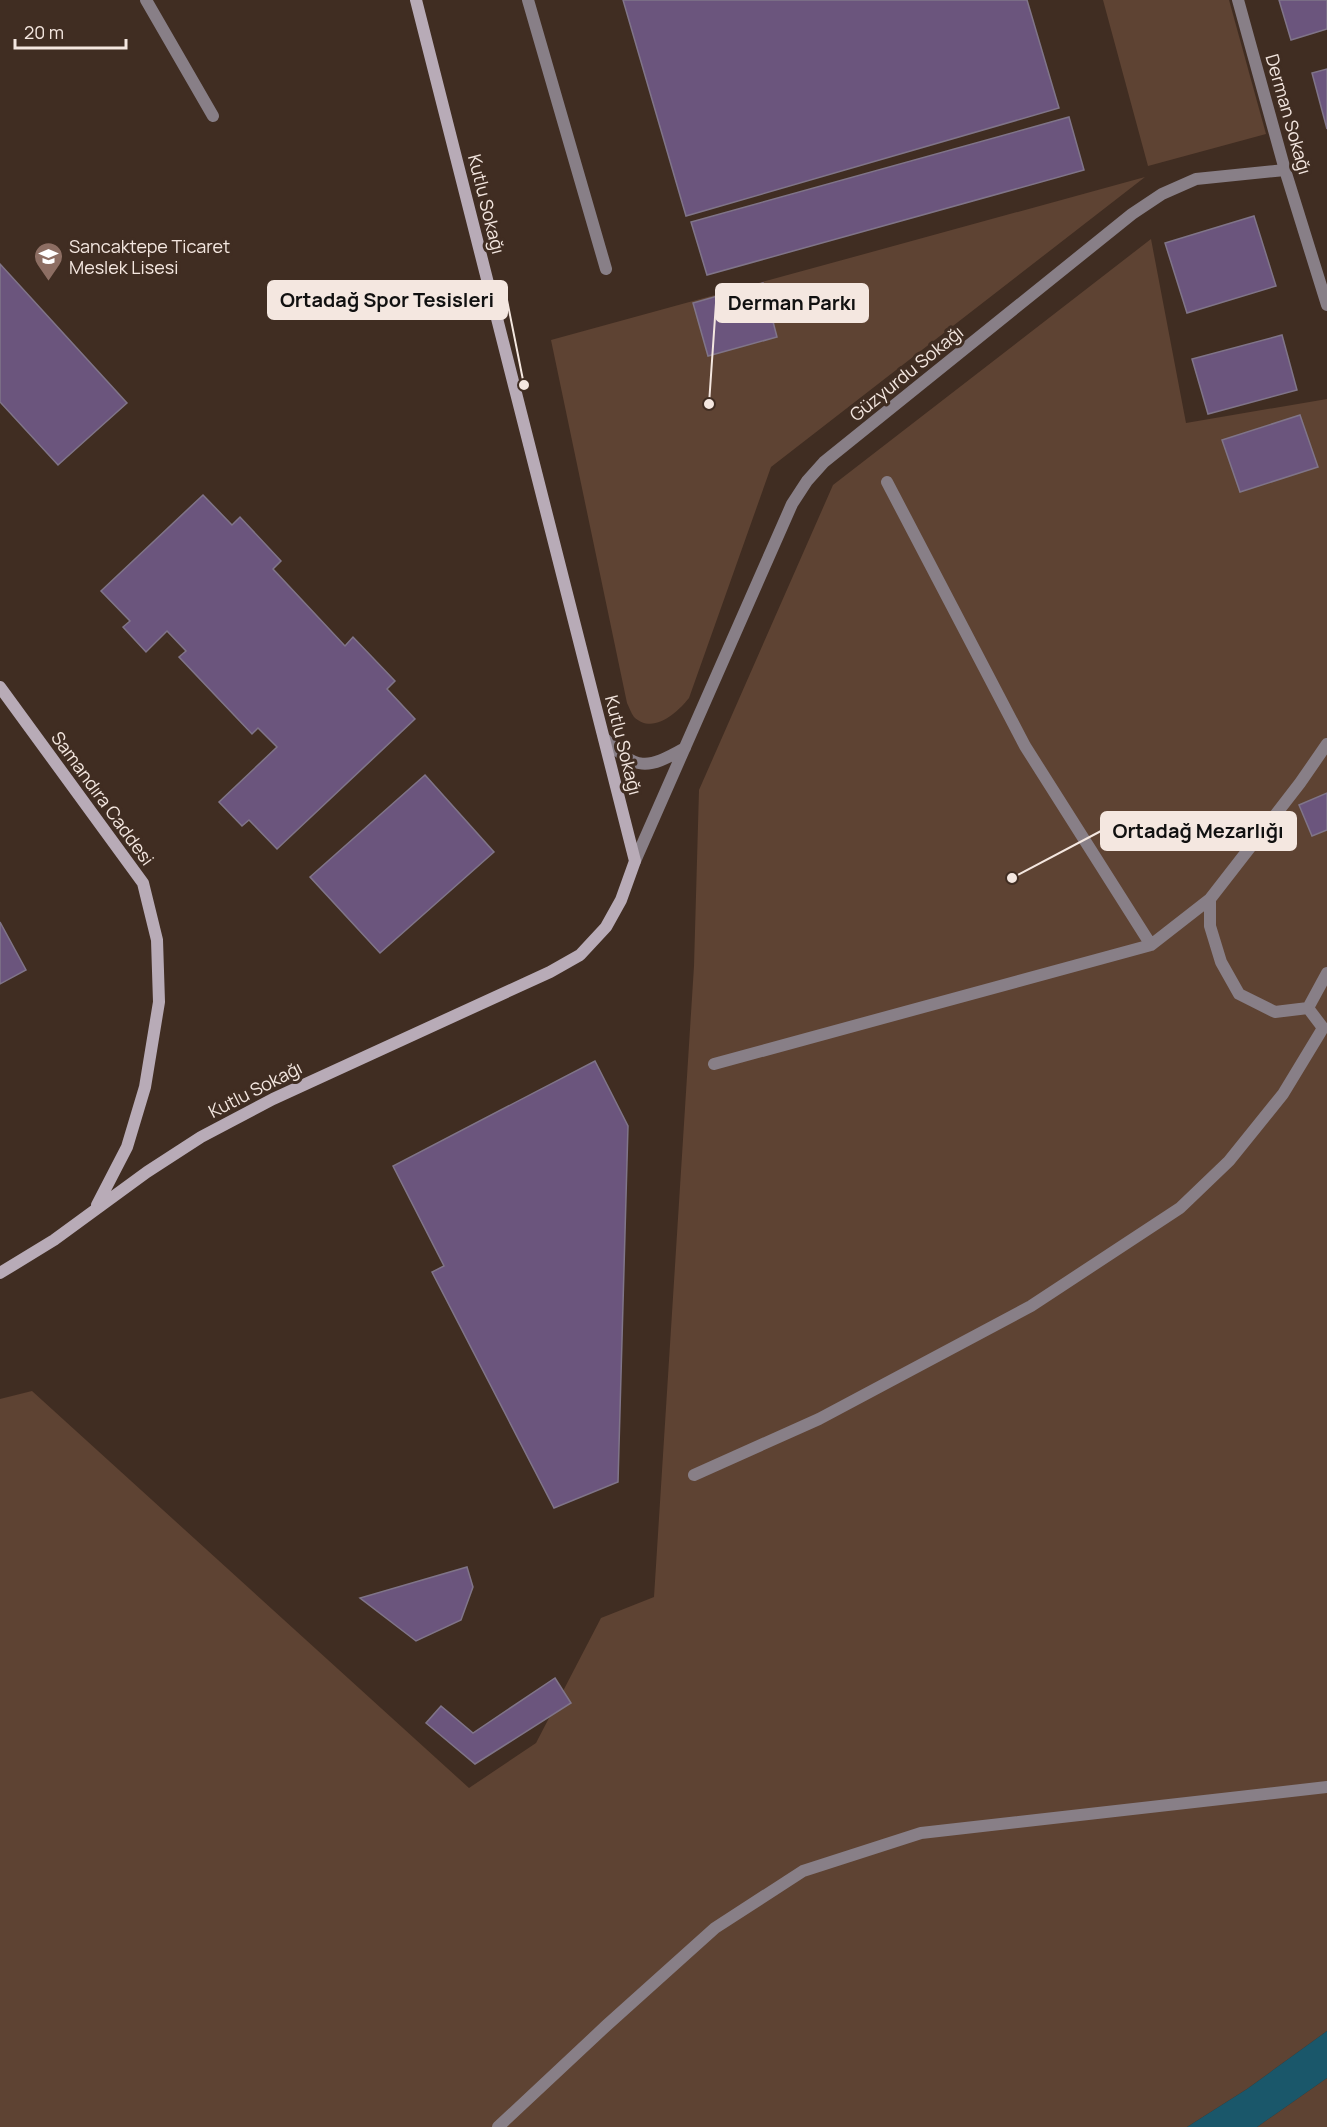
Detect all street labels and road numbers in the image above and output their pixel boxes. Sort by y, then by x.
street label: Derman Sokağı [1260,51,1318,177]
street label: Kutlu Sokağı [463,152,511,256]
street label: Güzyurdu Sokağı [844,320,968,426]
street label: Kutlu Sokağı [600,693,648,797]
street label: Samandıra Caddesi [46,726,160,870]
street label: Kutlu Sokağı [204,1055,306,1123]

